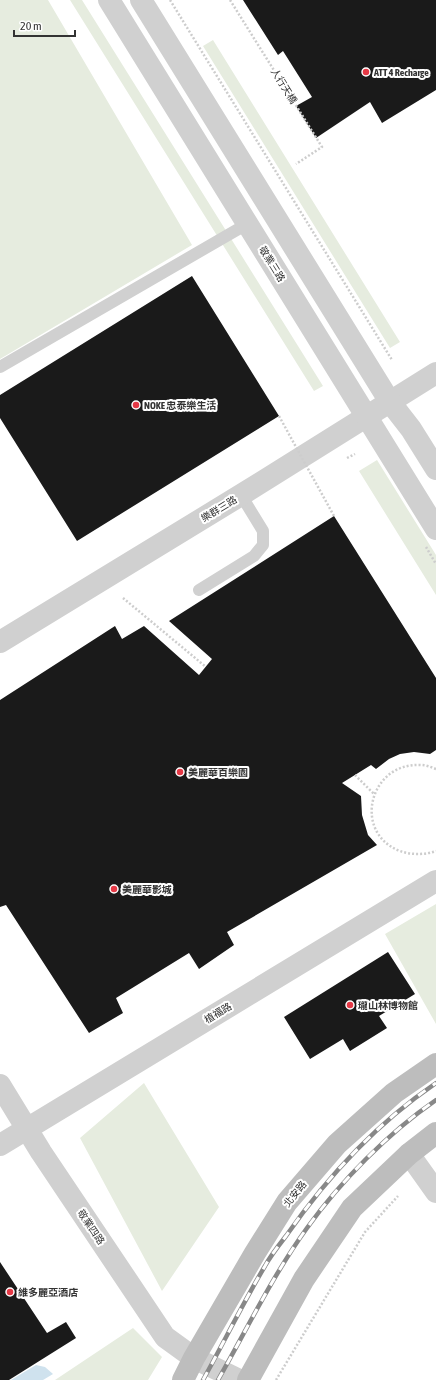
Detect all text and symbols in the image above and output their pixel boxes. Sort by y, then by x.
scale bar [14,12,75,38]
text: 20 m [20,19,42,33]
street label: 人行天橋 [269,66,299,106]
marker: ATT 4 Recharge [361,67,371,77]
place label: ATT 4 Recharge [373,67,429,78]
street label: 敬業三路 [257,244,287,284]
marker: NOKE 忠泰樂生活 [131,400,141,410]
place label: NOKE 忠泰樂生活 [144,400,216,411]
street label: 樂群三路 [199,494,239,524]
marker: 美麗華百樂園 [175,767,185,777]
place label: 美麗華百樂園 [188,767,248,778]
marker: 美麗華影城 [109,884,119,894]
place label: 美麗華影城 [122,884,172,895]
marker: 瓏山林博物館 [345,1000,355,1010]
place label: 瓏山林博物館 [358,1000,418,1011]
street label: 植福路 [202,1001,234,1025]
street label: 北安路 [281,1179,309,1209]
street label: 敬業四路 [75,1207,107,1247]
marker: 維多麗亞酒店 [5,1287,15,1297]
place label: 維多麗亞酒店 [18,1287,78,1298]

